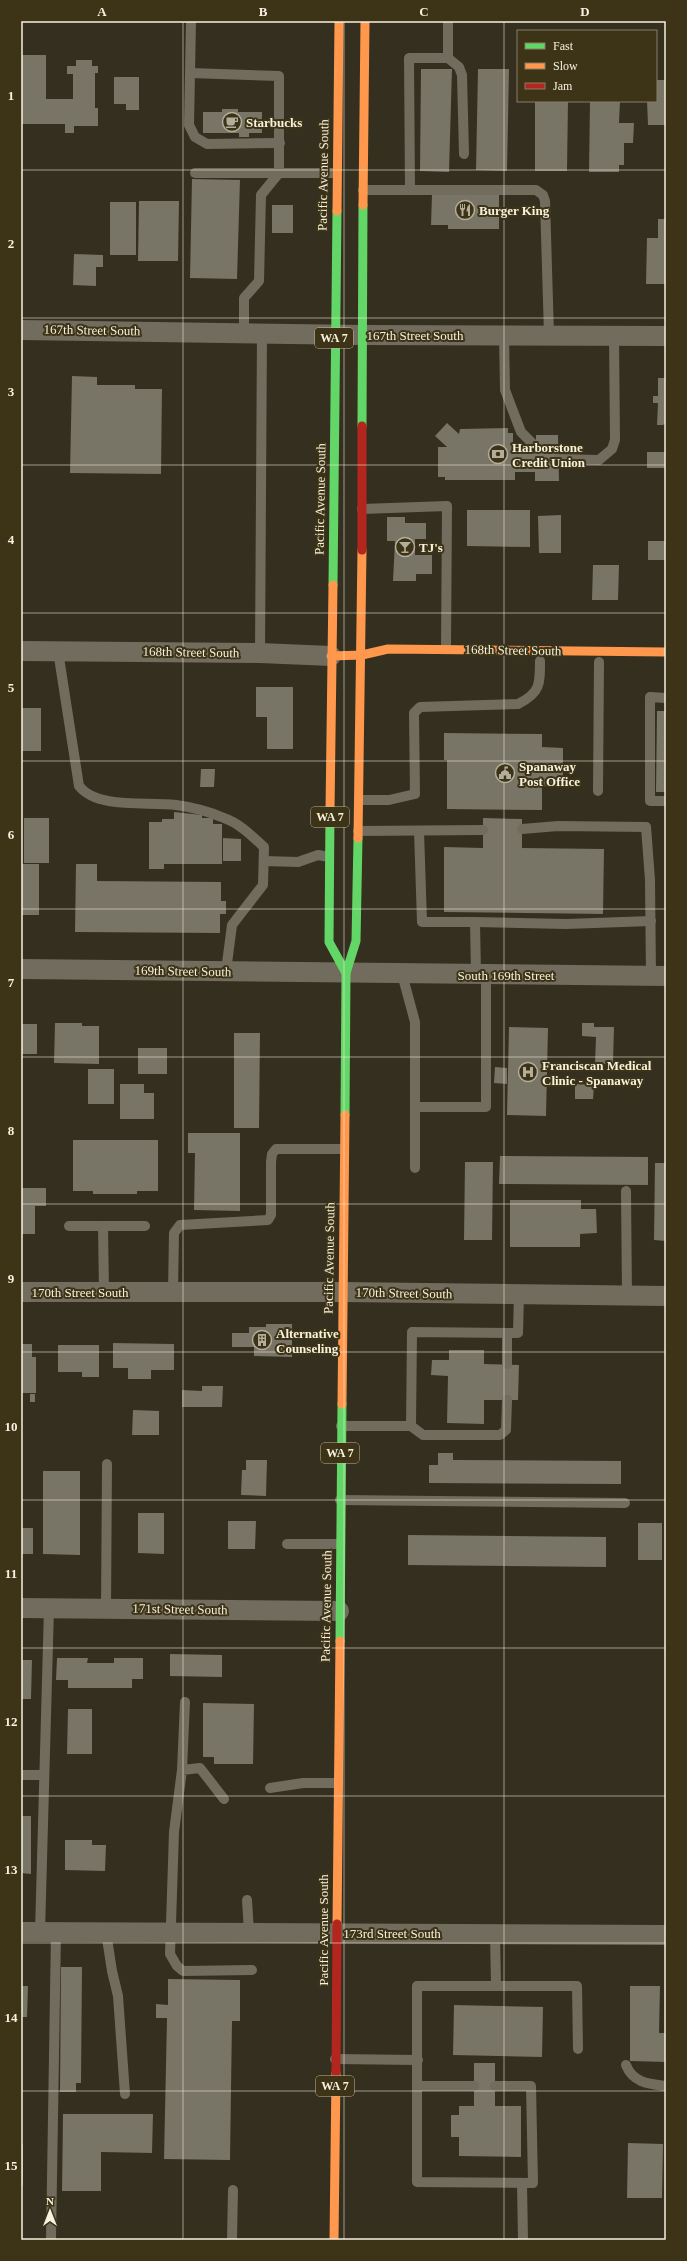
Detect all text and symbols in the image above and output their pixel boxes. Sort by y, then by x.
text: A [97,4,107,19]
text: B [259,4,268,19]
text: C [419,4,429,19]
text: D [580,4,590,19]
legend [517,30,657,102]
text: Fast [553,39,574,53]
text: Slow [553,59,578,73]
text: Jam [553,79,573,93]
text: 1 [8,88,14,103]
cafe icon: Starbucks [221,111,243,133]
place label: Starbucks [246,115,302,130]
street label: Pacific Avenue South [315,119,331,231]
restaurant icon: Burger King [454,199,476,221]
place label: Burger King [479,203,550,218]
text: 2 [8,236,14,251]
street label: 167th Street South [43,322,141,338]
road number: WA 7 [315,328,353,348]
street label: 167th Street South [367,328,464,343]
text: 3 [8,384,15,399]
place label: Harborstone Credit Union [512,440,586,470]
street label: Pacific Avenue South [312,443,328,555]
bank icon: Harborstone Credit Union [487,443,509,465]
text: 4 [8,532,15,547]
bar icon: TJ's [394,536,416,558]
place label: TJ's [419,540,443,555]
street label: 168th Street South [464,642,562,658]
street label: 168th Street South [142,644,240,660]
text: 5 [8,680,15,695]
place label: Spanaway Post Office [519,759,580,789]
public building icon: Spanaway Post Office [494,762,516,784]
road number: WA 7 [311,807,349,827]
text: 6 [8,827,15,842]
street label: 169th Street South [134,963,232,979]
street label: South 169th Street [458,968,555,983]
text: 7 [8,975,15,990]
place label: Franciscan Medical Clinic - Spanaway [542,1058,652,1088]
hospital icon: Franciscan Medical Clinic - Spanaway [517,1061,539,1083]
text: 8 [8,1123,15,1138]
street label: Pacific Avenue South [321,1202,337,1314]
text: 9 [8,1271,15,1286]
street label: 170th Street South [32,1285,129,1300]
street label: 170th Street South [355,1285,453,1301]
place label: Alternative Counseling [276,1326,339,1356]
building icon: Alternative Counseling [251,1329,273,1351]
text: 10 [5,1419,18,1434]
road number: WA 7 [321,1443,359,1463]
street label: Pacific Avenue South [318,1550,334,1662]
text: 11 [5,1566,17,1581]
street label: 171st Street South [132,1601,228,1617]
text: 12 [5,1714,18,1729]
text: 13 [5,1862,18,1877]
street label: Pacific Avenue South [316,1874,331,1986]
street label: 173rd Street South [343,1926,441,1941]
text: 14 [5,2010,18,2025]
road number: WA 7 [316,2076,354,2096]
text: 15 [5,2158,18,2173]
north arrow [30,2191,70,2231]
text: N [46,2195,54,2207]

